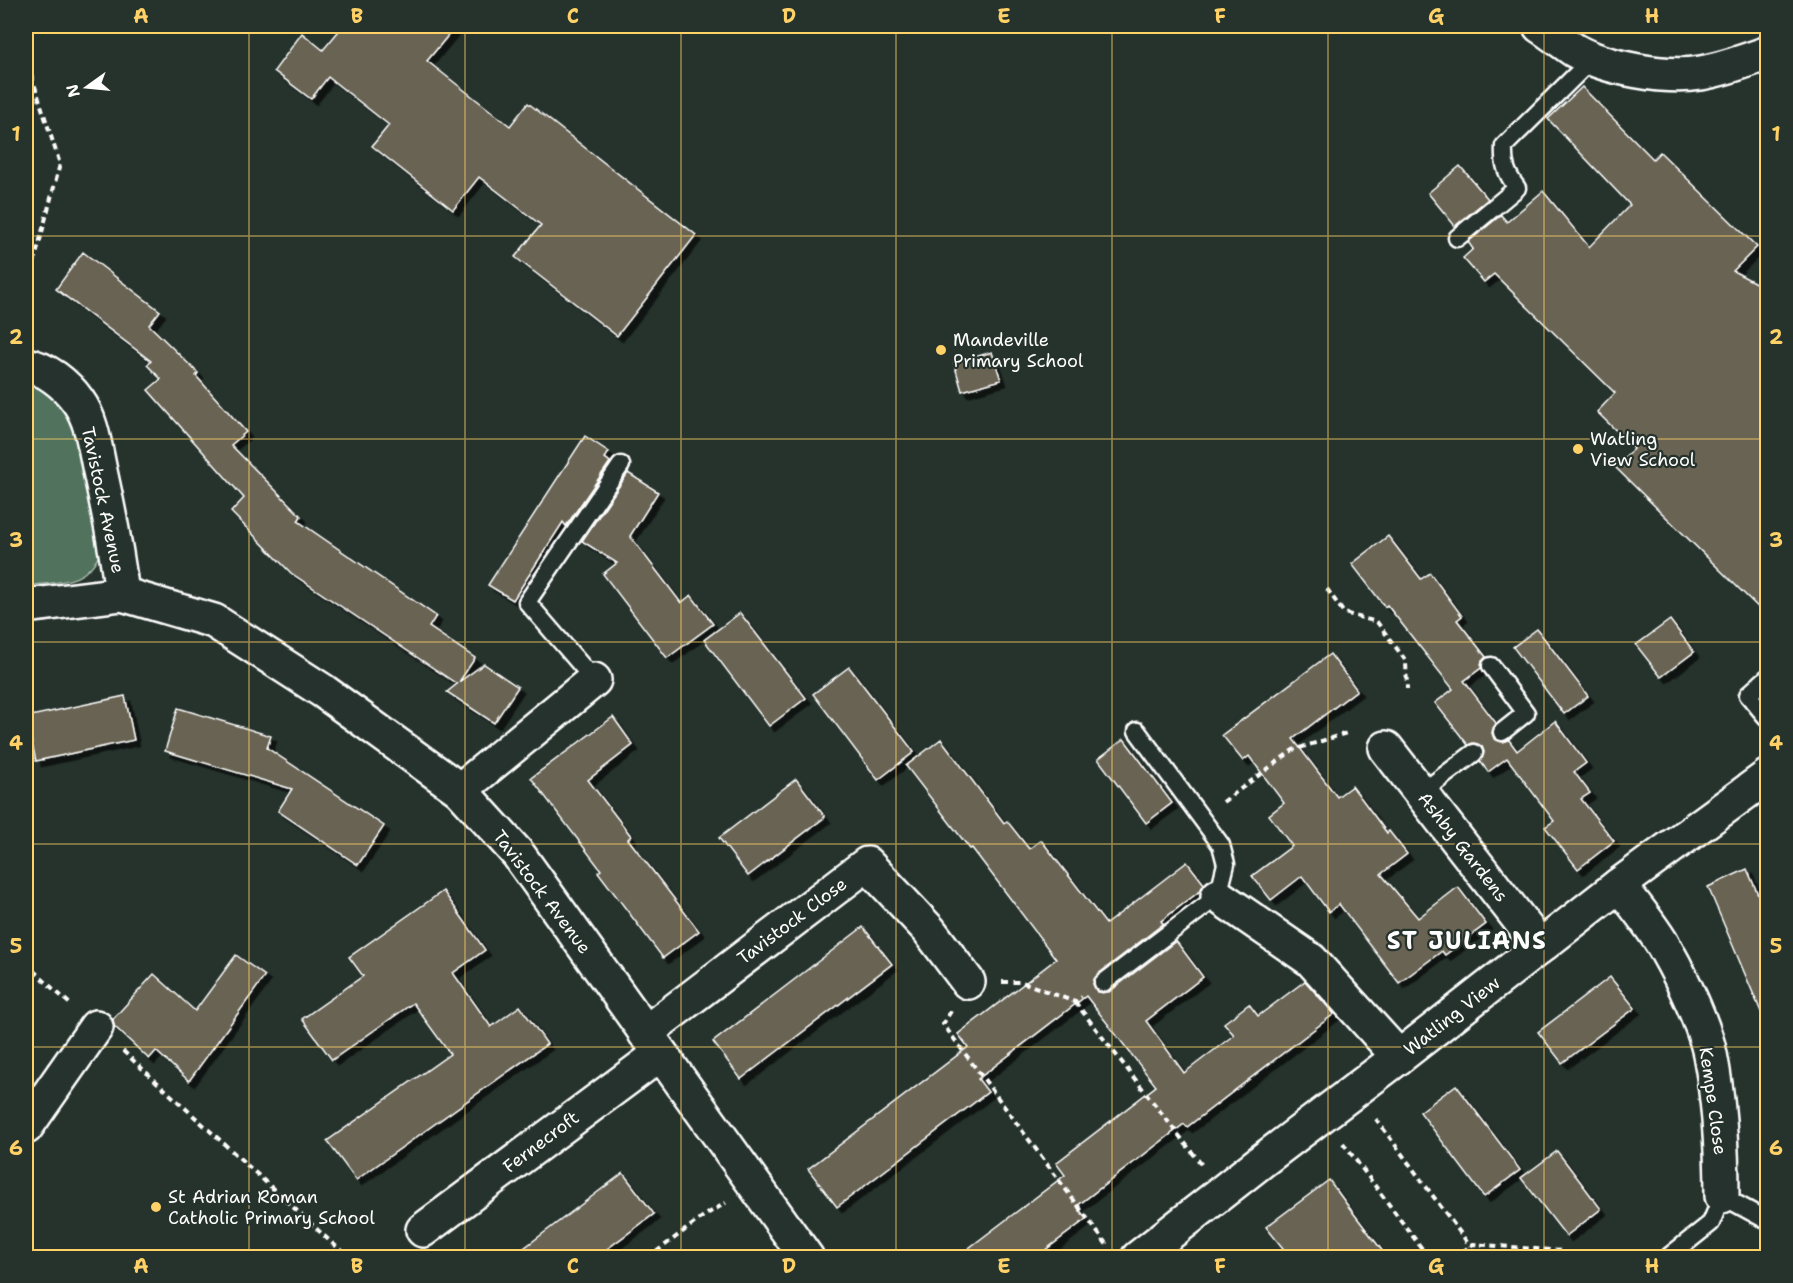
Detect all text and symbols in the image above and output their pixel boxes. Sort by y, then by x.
text: A [133,3,149,29]
text: B [351,3,363,29]
text: C [567,3,579,29]
text: D [782,3,796,29]
text: E [997,3,1011,29]
text: F [1214,3,1226,29]
text: G [1428,3,1444,29]
text: H [1645,3,1659,29]
north arrow [57,57,117,117]
text: N [61,82,85,100]
text: 1 [11,121,21,147]
text: 1 [1771,121,1781,147]
text: 2 [9,324,23,350]
text: 2 [1769,324,1783,350]
place label: Mandeville Primary School [953,328,1084,373]
marker: Mandeville Primary School [934,343,948,357]
street label: Tavistock Avenue [76,425,130,575]
place label: Watling View School [1590,427,1696,472]
marker: Watling View School [1571,442,1585,456]
text: 3 [9,527,23,553]
text: 3 [1769,527,1783,553]
text: 4 [9,730,23,756]
text: 4 [1769,730,1783,756]
street label: Ashby Gardens [1413,787,1513,907]
street label: Tavistock Avenue [488,825,596,959]
street label: Tavistock Close [732,872,852,970]
district label: ST JULIANS [1387,925,1547,957]
text: 5 [10,933,22,959]
text: 5 [1770,933,1782,959]
street label: Watling View [1399,971,1505,1061]
street label: Kempe Close [1694,1046,1732,1156]
street label: Fernecroft [498,1105,584,1178]
text: 6 [9,1135,23,1161]
text: 6 [1769,1135,1783,1161]
place label: St Adrian Roman Catholic Primary School [168,1185,375,1230]
marker: St Adrian Roman Catholic Primary School [149,1200,163,1214]
text: A [133,1253,149,1279]
text: B [351,1253,363,1279]
text: C [567,1253,579,1279]
text: D [782,1253,796,1279]
text: E [997,1253,1011,1279]
text: F [1214,1253,1226,1279]
text: G [1428,1253,1444,1279]
text: H [1645,1253,1659,1279]

